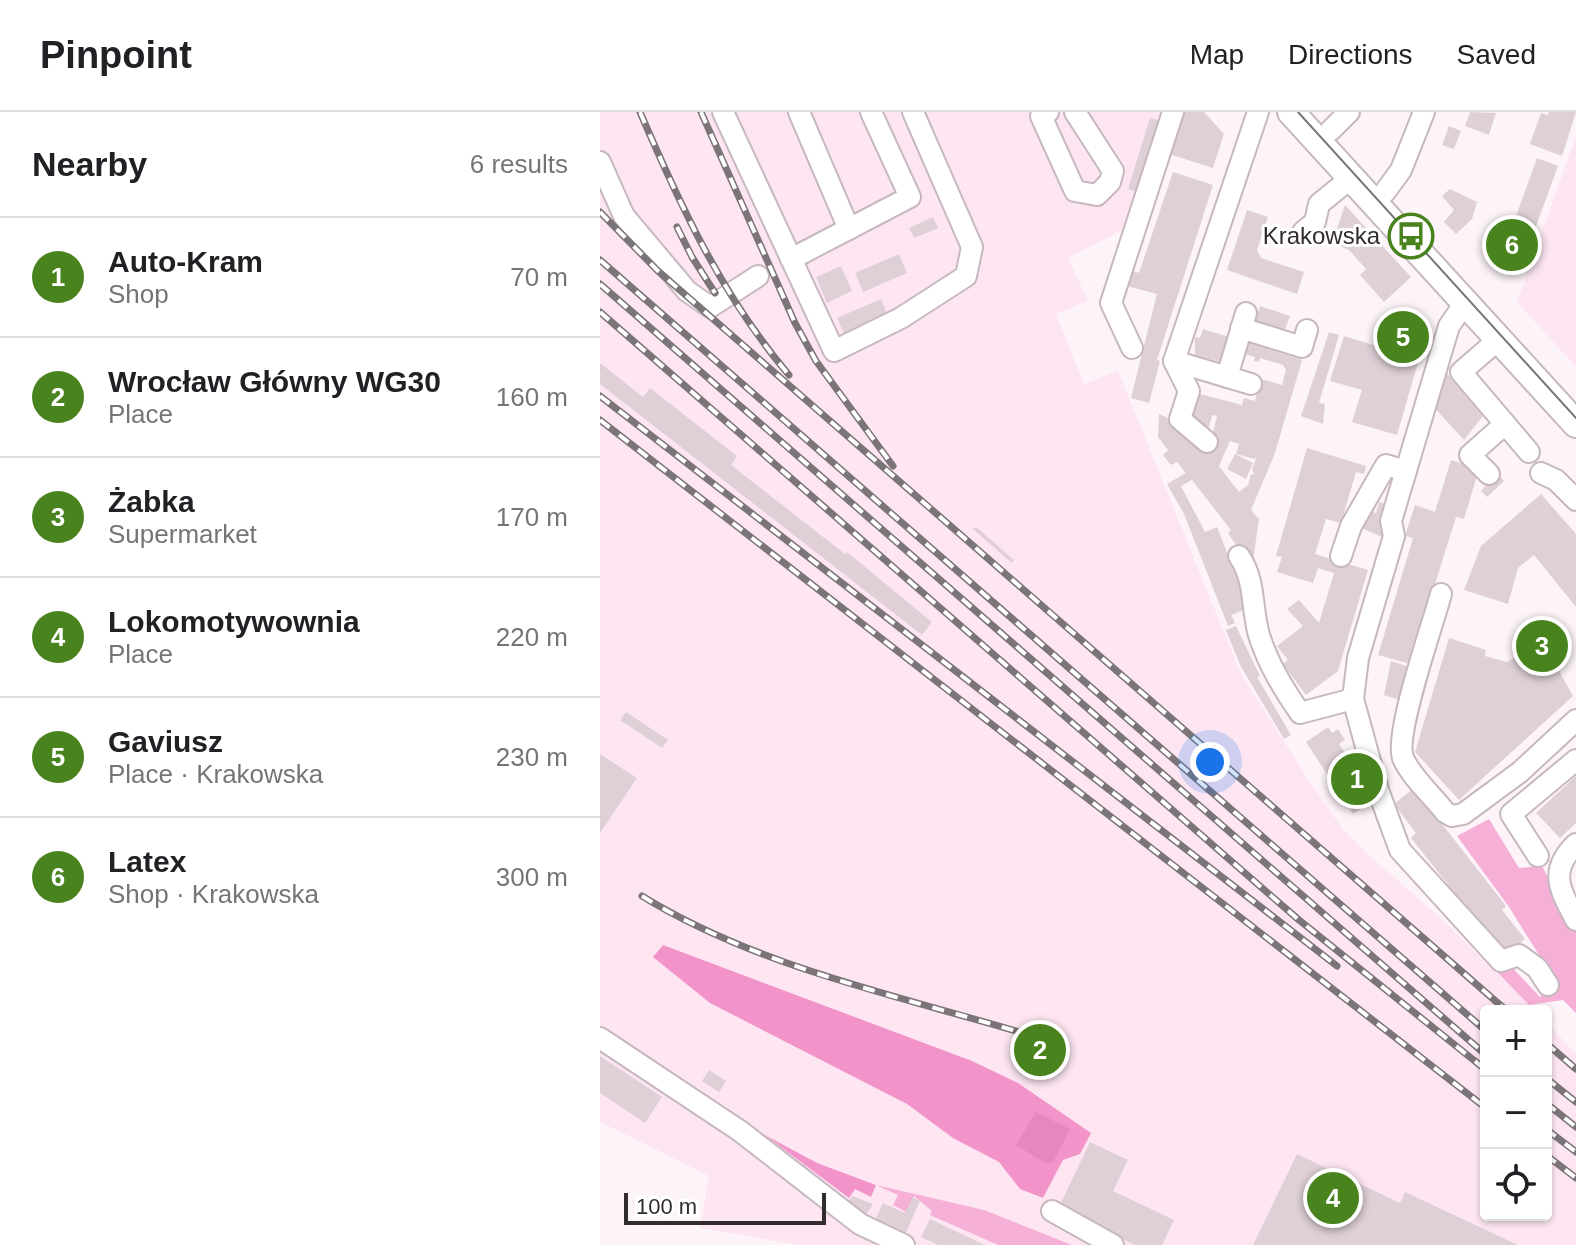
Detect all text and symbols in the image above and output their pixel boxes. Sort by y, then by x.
text: Pinpoint [40,34,192,76]
text: Map [1190,39,1244,70]
text: Directions [1288,39,1413,70]
text: Saved [1457,39,1536,70]
text: Nearby [32,145,147,183]
text: 6 results [470,149,568,179]
bus stop icon: Krakowska [1387,212,1435,260]
pin: 6 [1486,215,1538,275]
place label: Krakowska [1263,222,1381,249]
text: Auto-Kram [108,245,263,278]
text: 1 [51,262,65,292]
text: 70 m [510,262,568,292]
text: Shop [108,279,169,309]
pin: 5 [1377,307,1429,367]
text: Wrocław Główny WG30 [108,365,441,398]
text: 2 [51,382,65,412]
text: 160 m [496,382,568,412]
text: Place [108,399,173,429]
text: Żabka [108,485,195,518]
text: 3 [51,502,65,532]
text: 170 m [496,502,568,532]
text: Supermarket [108,519,257,549]
text: Lokomotywownia [108,605,360,638]
pin: 3 [1516,616,1568,676]
text: 4 [51,622,65,652]
text: 220 m [496,622,568,652]
text: Place [108,639,173,669]
text: Gaviusz [108,725,223,758]
text: 5 [51,742,65,772]
text: 230 m [496,742,568,772]
your location [1190,742,1230,782]
pin: 1 [1331,749,1383,809]
text: Place · Krakowska [108,759,323,789]
text: Latex [108,845,186,878]
text: 6 [51,862,65,892]
text: 300 m [496,862,568,892]
text: Shop · Krakowska [108,879,319,909]
map controls [1480,1005,1552,1221]
button: + [1480,1005,1552,1077]
pin: 2 [1014,1020,1066,1080]
button: − [1480,1077,1552,1149]
button: locate [1480,1149,1552,1221]
pin: 4 [1307,1168,1359,1228]
scale bar [624,1189,826,1225]
text: 100 m [636,1194,697,1219]

